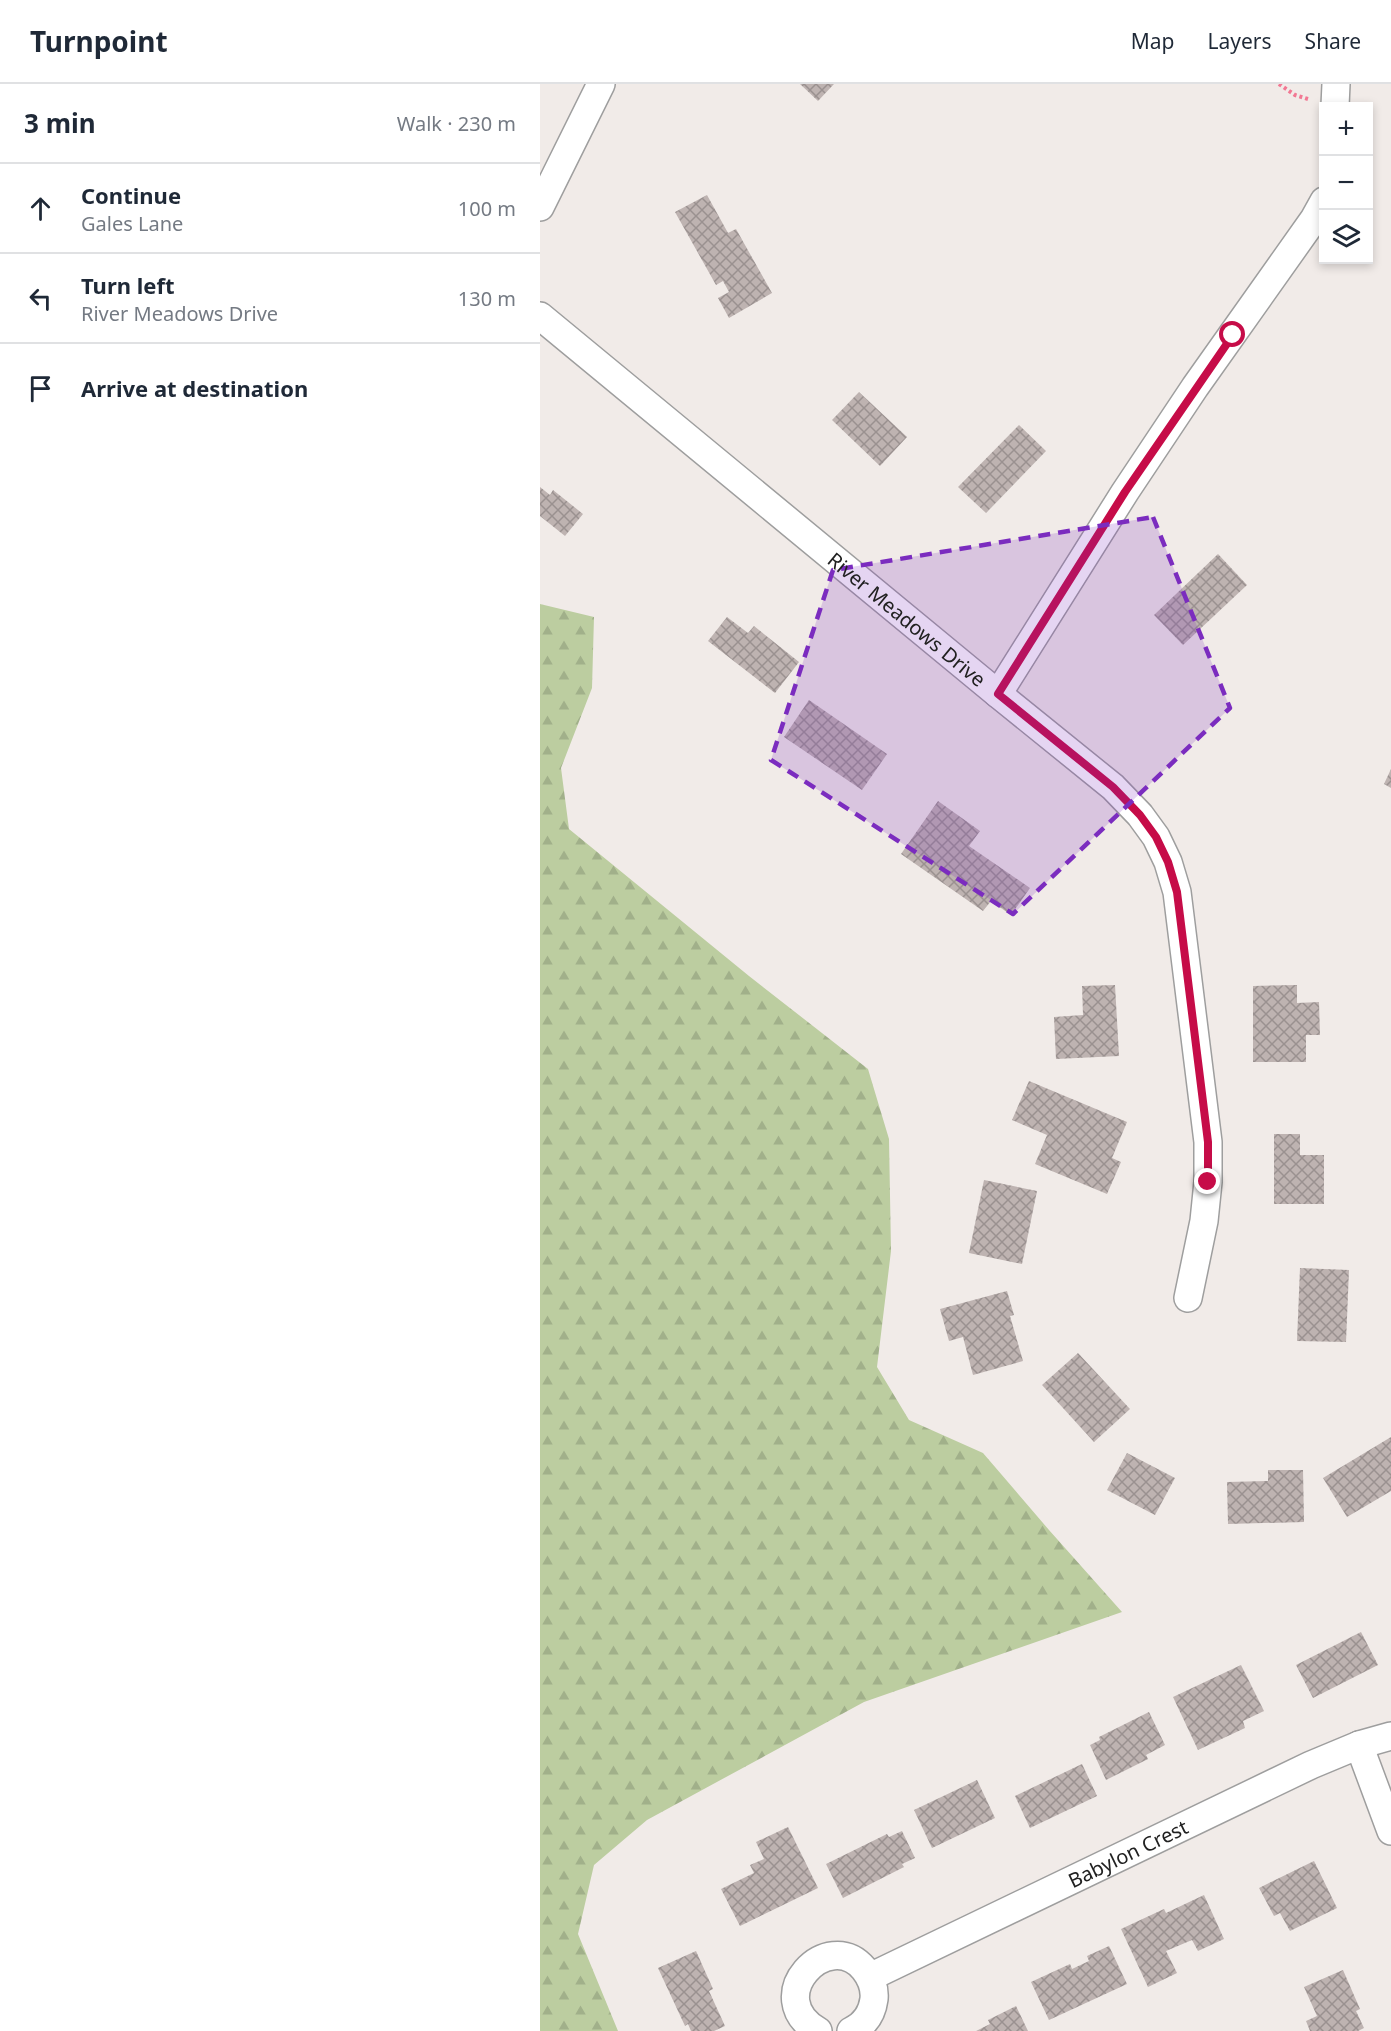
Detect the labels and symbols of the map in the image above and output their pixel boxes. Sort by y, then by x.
route start [1219,321,1245,347]
street label: River Meadows Drive [822,546,992,692]
route end [1194,1168,1220,1194]
street label: Babylon Crest [1063,1813,1192,1893]

